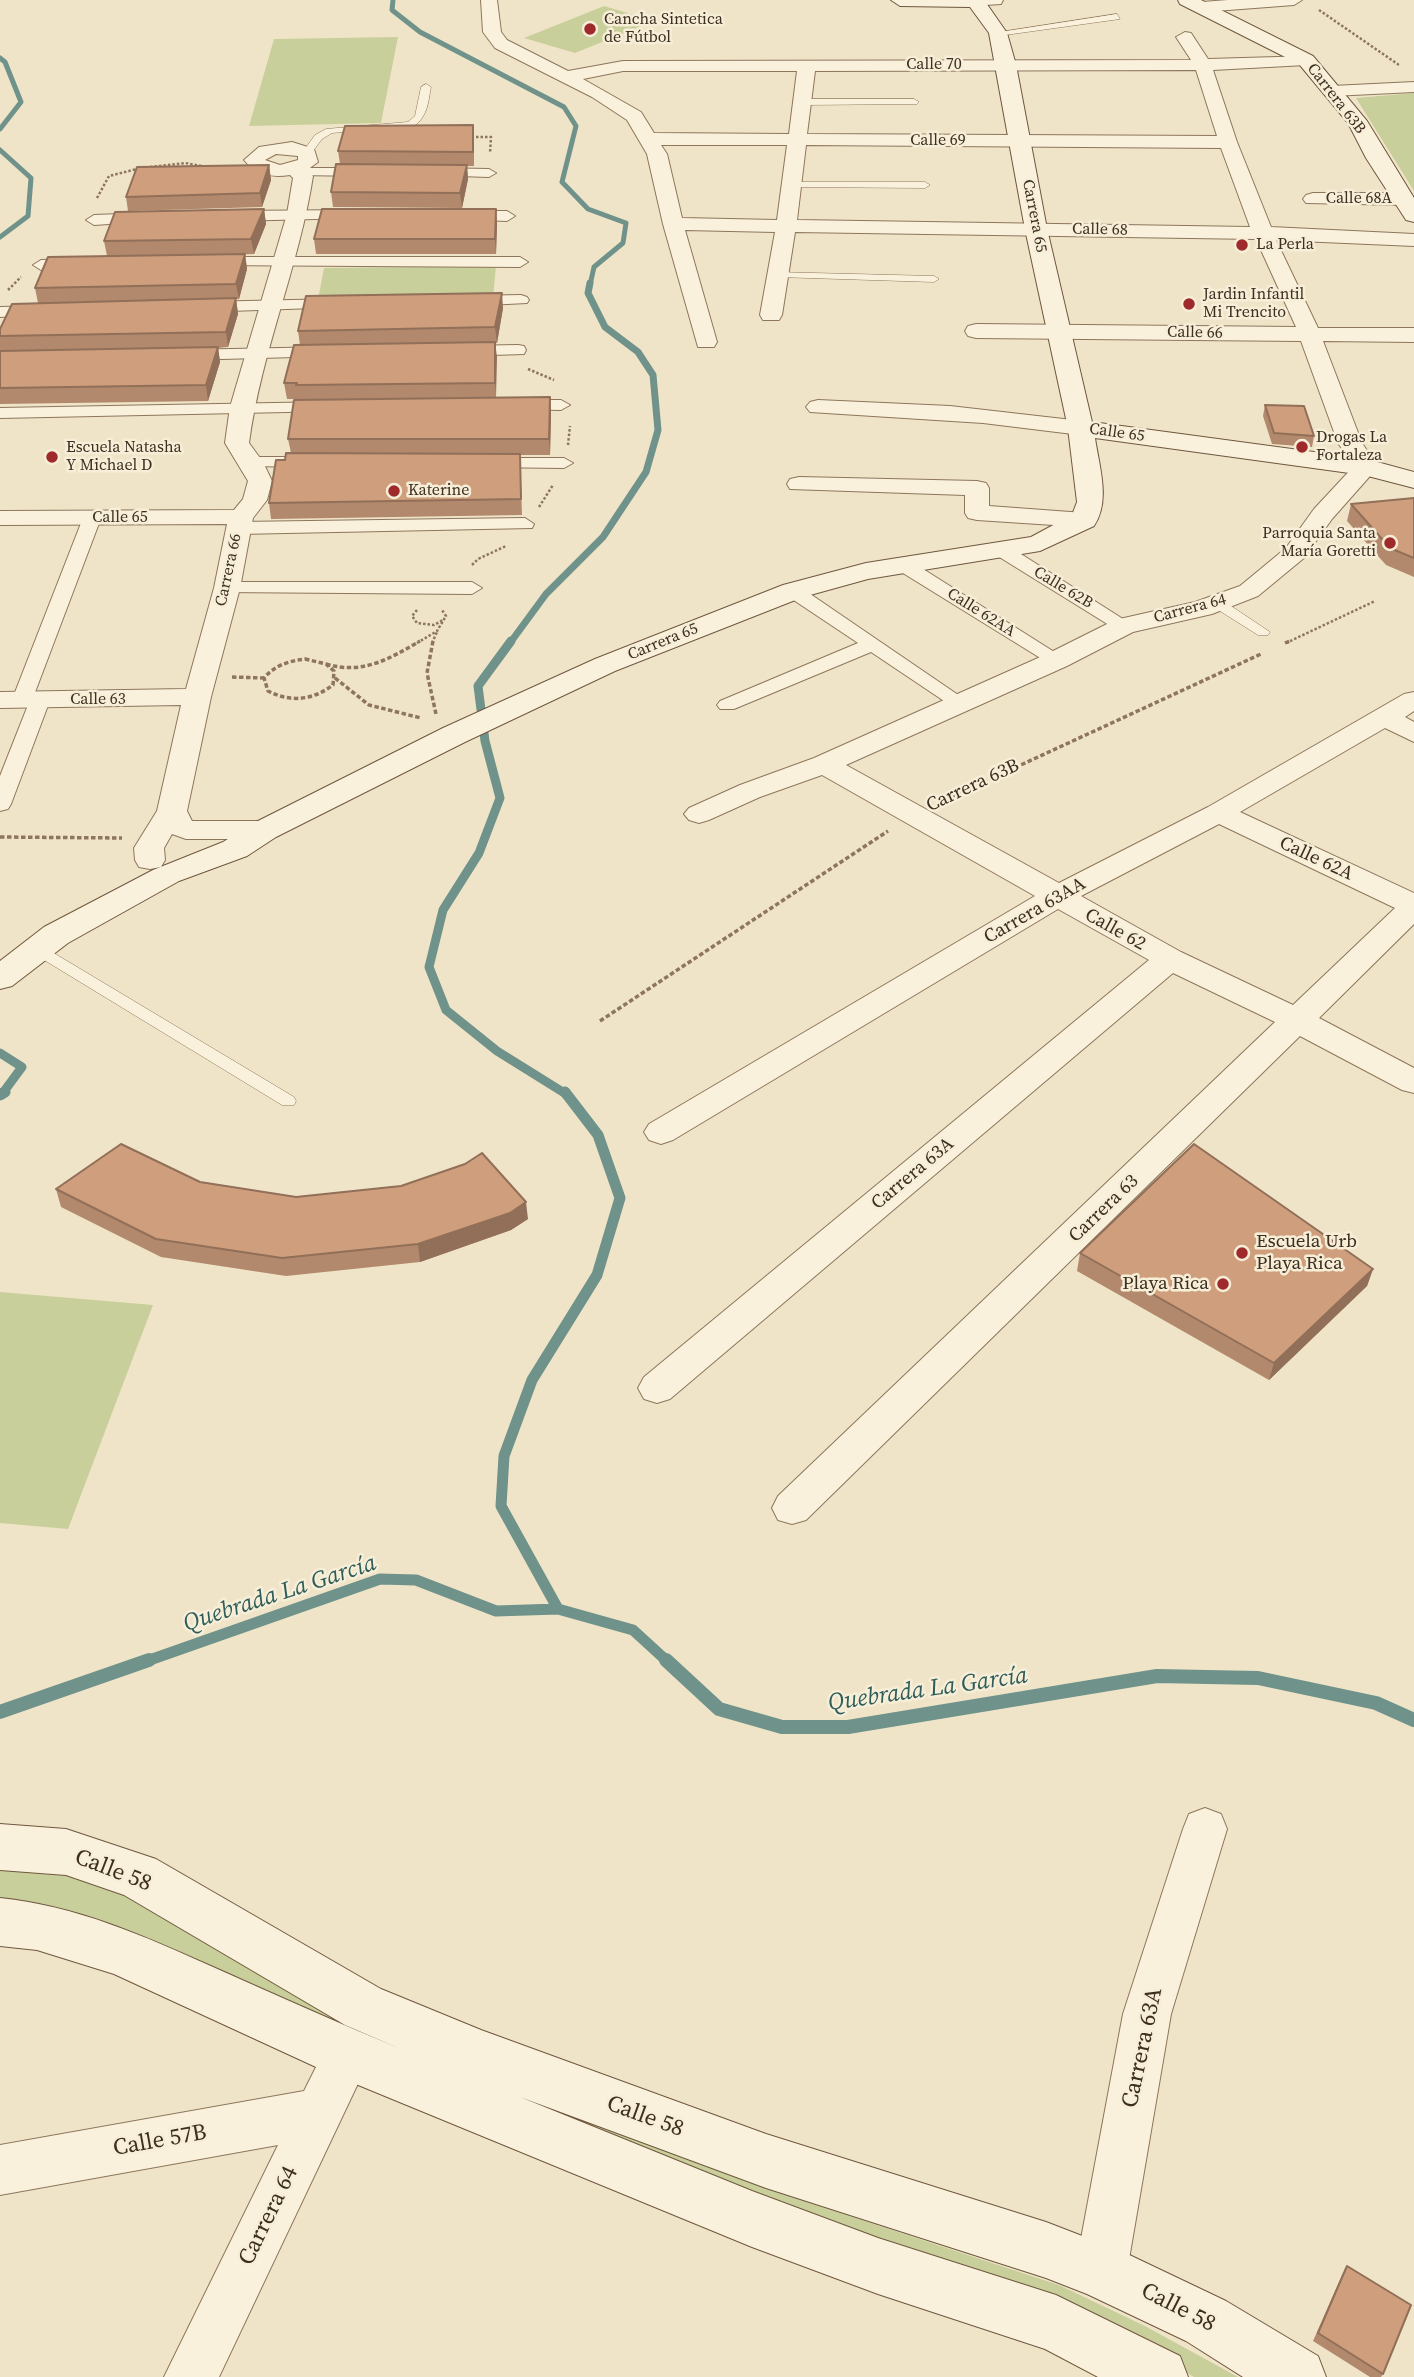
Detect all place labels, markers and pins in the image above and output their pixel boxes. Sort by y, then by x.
place label: Cancha Sintetica de Fútbol [604,10,723,48]
marker: Cancha Sintetica de Fútbol [582,21,598,37]
place label: La Perla [1256,235,1314,255]
marker: La Perla [1234,237,1250,253]
place label: Jardin Infantil Mi Trencito [1203,285,1304,323]
marker: Jardin Infantil Mi Trencito [1181,296,1197,312]
place label: Drogas La Fortaleza [1316,428,1387,466]
place label: Escuela Natasha Y Michael D [66,438,182,476]
marker: Drogas La Fortaleza [1294,439,1310,455]
marker: Escuela Natasha Y Michael D [44,449,60,465]
place label: Katerine [408,481,469,501]
marker: Katerine [386,483,402,499]
place label: Parroquia Santa María Goretti [1262,524,1376,562]
marker: Parroquia Santa María Goretti [1382,535,1398,551]
place label: Escuela Urb Playa Rica [1256,1231,1357,1275]
marker: Escuela Urb Playa Rica [1234,1245,1250,1261]
place label: Playa Rica [1122,1273,1209,1295]
marker: Playa Rica [1215,1276,1231,1292]

